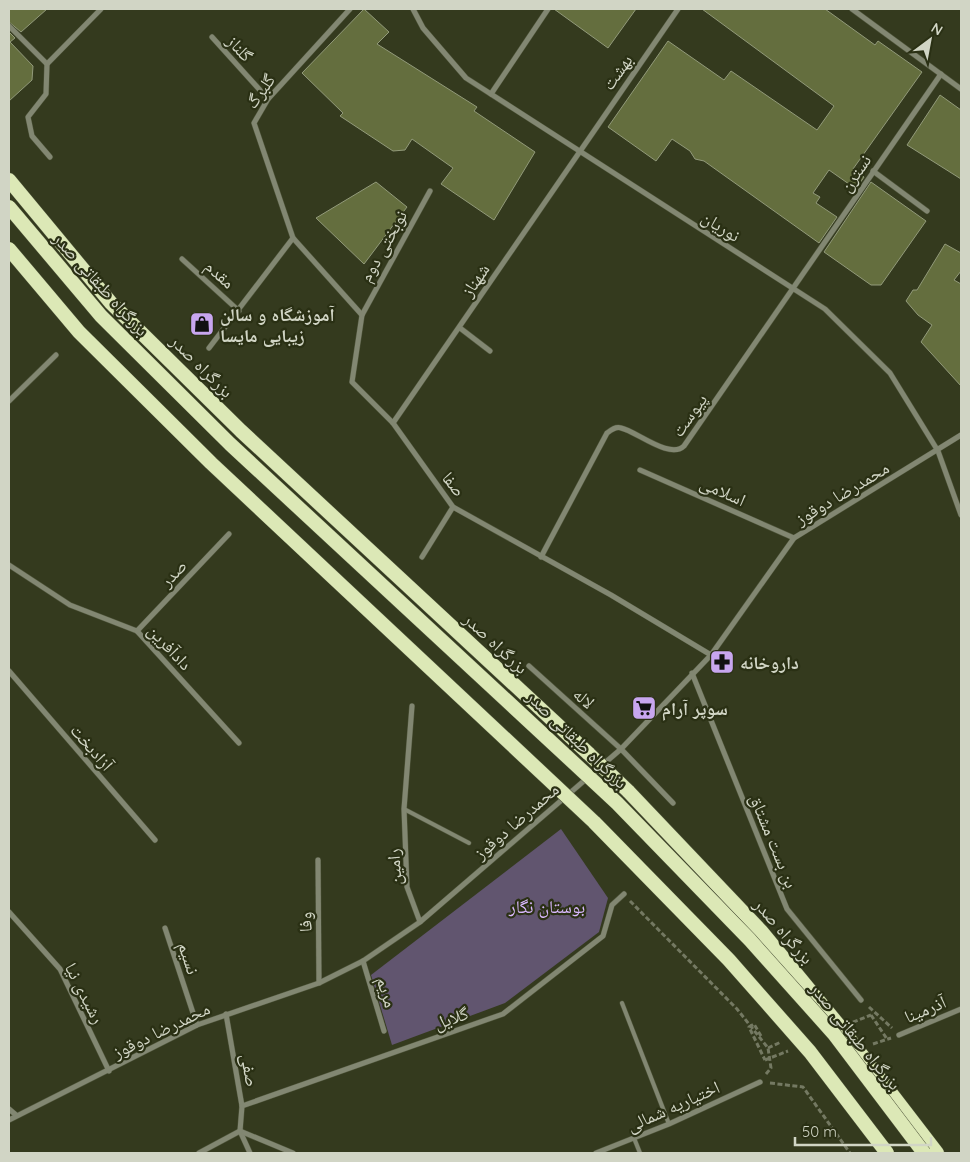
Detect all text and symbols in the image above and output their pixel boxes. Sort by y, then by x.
north arrow [905,15,955,65]
text: N [928,19,946,39]
street label: گلناز [221,29,258,67]
street label: بهشت [597,50,637,94]
street label: گلبرگ [240,69,281,113]
street label: نسترن [834,149,876,196]
street label: نوریان [697,205,745,247]
street label: نوبختی دوم [354,206,413,286]
street label: بزرگراه طبقاتی صدر [48,226,154,341]
street label: مقدم [200,255,240,294]
street label: شهناز [455,259,494,302]
place label: آموزشگاه و سالن زیبایی مایسا [220,303,335,347]
shop icon: آموزشگاه و سالن زیبایی مایسا [189,311,215,337]
street label: بزرگراه صدر [165,329,238,402]
street label: پیوست [666,389,712,441]
street label: محمدرضا دوقوز [790,456,893,531]
street label: صفا [437,467,471,501]
street label: اسلامی [697,471,749,511]
street label: صدر [154,554,192,592]
street label: بزرگراه صدر [458,607,533,679]
street label: دادآفرین [143,619,197,675]
pharmacy icon: داروخانه [709,649,735,675]
place label: داروخانه [740,651,799,674]
street label: لاله [568,682,600,714]
street label: بزرگراه طبقاتی صدر [521,684,633,793]
supermarket icon: سوپر آرام [631,695,657,721]
place label: سوپر آرام [662,697,728,721]
street label: آزادبخت [65,719,119,775]
street label: محمدرضا دوقوز [468,778,563,865]
street label: بن بست مشتاق [745,790,803,892]
street label: رامین [381,848,407,886]
street label: بزرگراه صدر [748,892,819,969]
park label: بوستان نگار [508,895,585,918]
street label: وفا [293,912,317,932]
street label: نسیم [172,939,205,978]
street label: رشیدی نیا [60,958,110,1028]
street label: مریم [370,974,403,1011]
street label: بزرگراه طبقاتی صدر [805,977,907,1095]
street label: آذرمینا [901,990,950,1028]
street label: محمدرضا دوقوز [108,997,213,1064]
street label: گلایل [431,1001,472,1035]
street label: صفی [236,1052,264,1088]
street label: اختیاریه شمالی [623,1075,723,1137]
scale bar [795,1114,931,1146]
text: 50 m [802,1122,837,1141]

